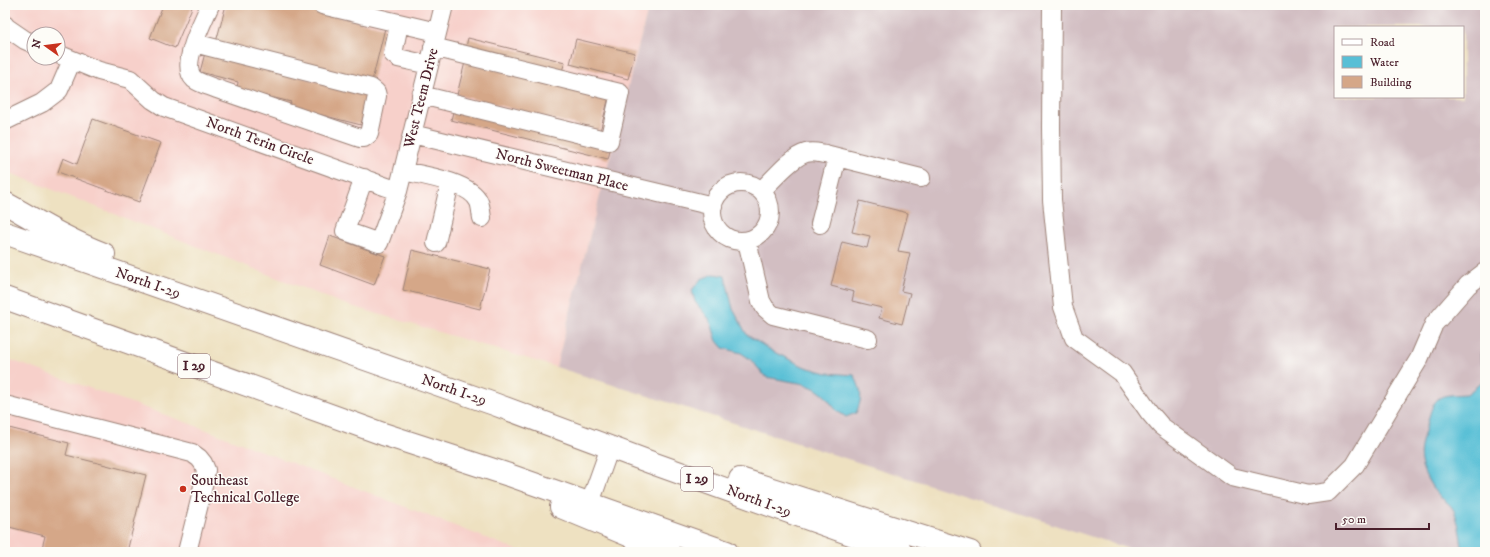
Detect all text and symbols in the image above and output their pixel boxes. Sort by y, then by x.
north arrow [26,26,66,66]
legend [1334,26,1464,98]
text: Road [1370,35,1395,50]
text: N [29,38,45,50]
street label: West Teem Drive [399,46,443,151]
text: Water [1369,55,1399,70]
text: Building [1370,75,1411,90]
street label: North Terin Circle [203,113,317,169]
street label: North Sweetman Place [494,144,630,196]
street label: North I-29 [113,263,183,303]
road number: I 29 [178,354,210,378]
street label: North I-29 [419,370,489,410]
road number: I 29 [681,467,713,491]
place label: Southeast Technical College [191,471,300,507]
street label: North I-29 [724,480,794,522]
marker: Southeast Technical College [178,484,188,494]
scale bar [1336,505,1429,531]
text: 50 m [1342,512,1366,527]

